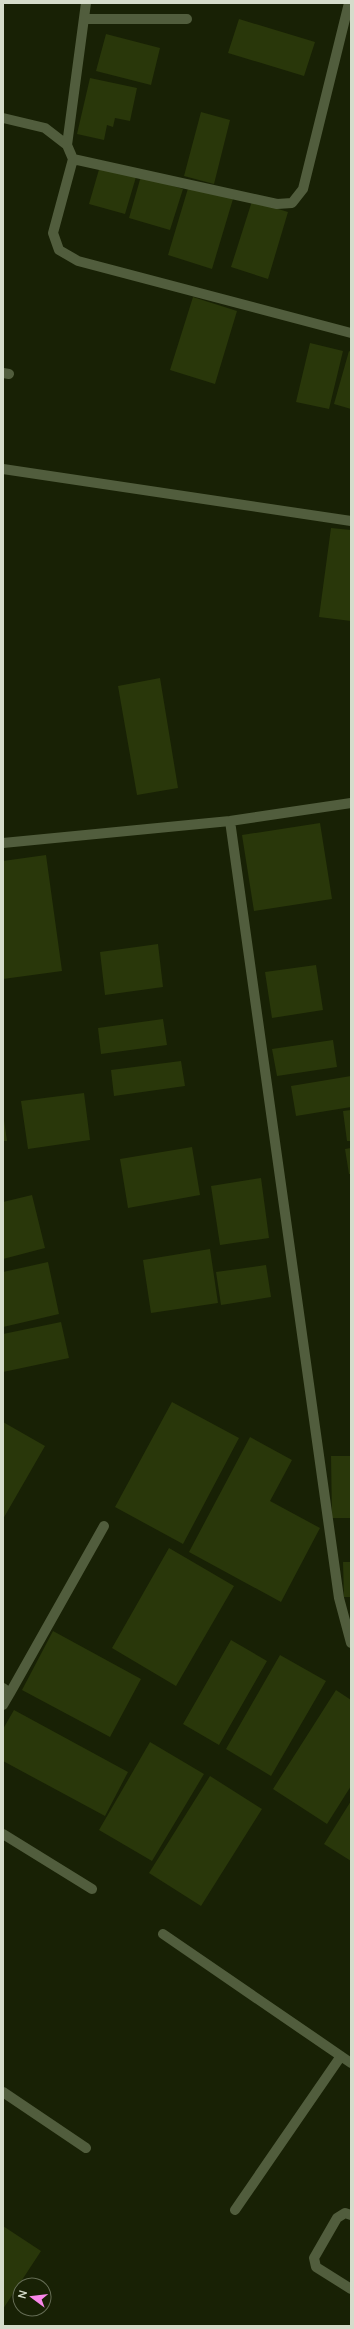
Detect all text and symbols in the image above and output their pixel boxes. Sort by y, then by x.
north arrow [12,2277,52,2317]
text: N [14,2288,30,2300]

